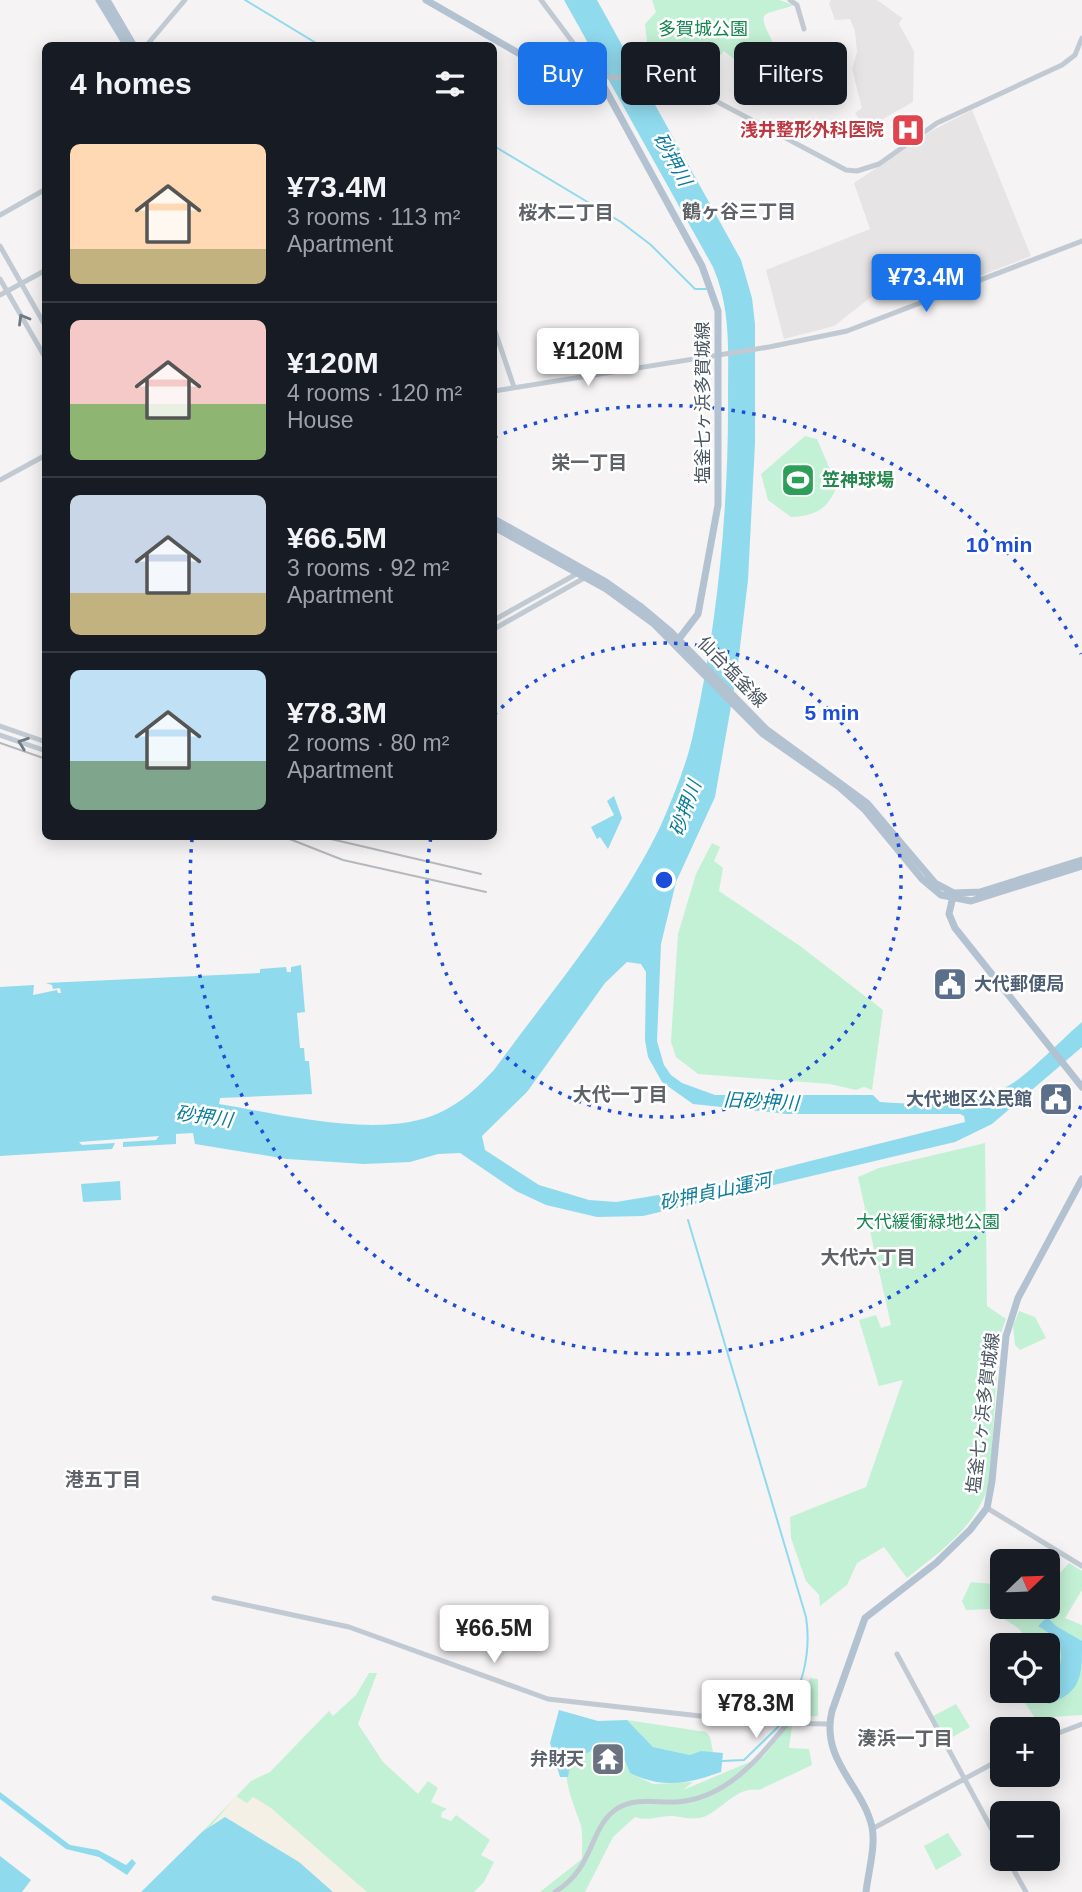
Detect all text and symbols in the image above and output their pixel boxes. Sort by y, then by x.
park label: 多賀城公園 [658,19,748,39]
chip: Buy [518,42,607,105]
chip: Rent [621,42,720,105]
chip: Filters [734,42,847,105]
icon: filters [431,65,469,103]
text: 4 homes [70,67,192,100]
hospital icon: 浅井整形外科医院 [889,111,927,149]
place label: 浅井整形外科医院 [740,120,884,140]
water label: 砂押川 [650,129,697,191]
text: ¥73.4M [287,170,387,203]
icon: home [126,172,210,256]
district label: 鶴ヶ谷三丁目 [682,201,796,222]
district label: 桜木二丁目 [518,202,614,223]
text: 3 rooms · 113 m² [287,204,460,230]
text: Apartment [287,231,393,257]
pin: ¥73.4M [869,254,983,314]
text: ¥73.4M [888,264,964,290]
one-way arrow [18,313,31,326]
street label: 塩釜七ヶ浜多賀城線 [693,322,713,484]
pin: ¥120M [539,328,637,388]
text: ¥120M [553,338,623,364]
text: ¥120M [287,346,379,379]
icon: home [126,348,210,432]
text: 4 rooms · 120 m² [287,380,462,406]
text: House [287,407,353,433]
district label: 栄一丁目 [551,452,627,473]
sports icon: 笠神球場 [779,461,817,499]
place label: 笠神球場 [822,470,894,490]
text: ¥66.5M [287,521,387,554]
icon: home [126,523,210,607]
text: 10 min [966,533,1032,556]
text: 3 rooms · 92 m² [287,555,449,581]
text: Apartment [287,582,393,608]
street label: 仙台塩釜線 [694,633,770,711]
text: ¥78.3M [287,696,387,729]
icon: home [126,698,210,782]
text: 5 min [805,701,859,724]
text: 2 rooms · 80 m² [287,730,449,756]
one-way arrow [17,737,29,751]
text: Apartment [287,757,393,783]
water label: 砂押川 [666,776,706,839]
centre of rings [652,868,676,892]
public building icon: 大代郵便局 [931,965,969,1003]
place label: 大代郵便局 [974,974,1064,994]
public building icon: 大代地区公民館 [1037,1080,1075,1118]
district label: 大代一丁目 [572,1084,668,1105]
water label: 旧砂押川 [722,1089,801,1114]
place label: 大代地区公民館 [906,1089,1032,1109]
water label: 砂押川 [174,1102,236,1131]
water label: 砂押貞山運河 [657,1169,777,1214]
park label: 大代緩衝緑地公園 [856,1212,1000,1232]
district label: 大代六丁目 [820,1247,916,1268]
street label: 塩釜七ヶ浜多賀城線 [963,1331,1003,1495]
district label: 港五丁目 [65,1469,141,1490]
north arrow [990,1549,1060,1619]
map controls [990,1549,1060,1871]
pin: ¥66.5M [437,1606,551,1665]
text: ¥66.5M [456,1615,532,1641]
button: locate [990,1633,1060,1703]
pin: ¥78.3M [699,1680,813,1740]
text: ¥78.3M [718,1690,794,1716]
button: + [990,1717,1060,1787]
district label: 湊浜一丁目 [857,1728,953,1749]
temple icon: 弁財天 [589,1740,627,1778]
place label: 弁財天 [530,1749,584,1769]
button: − [990,1801,1060,1871]

